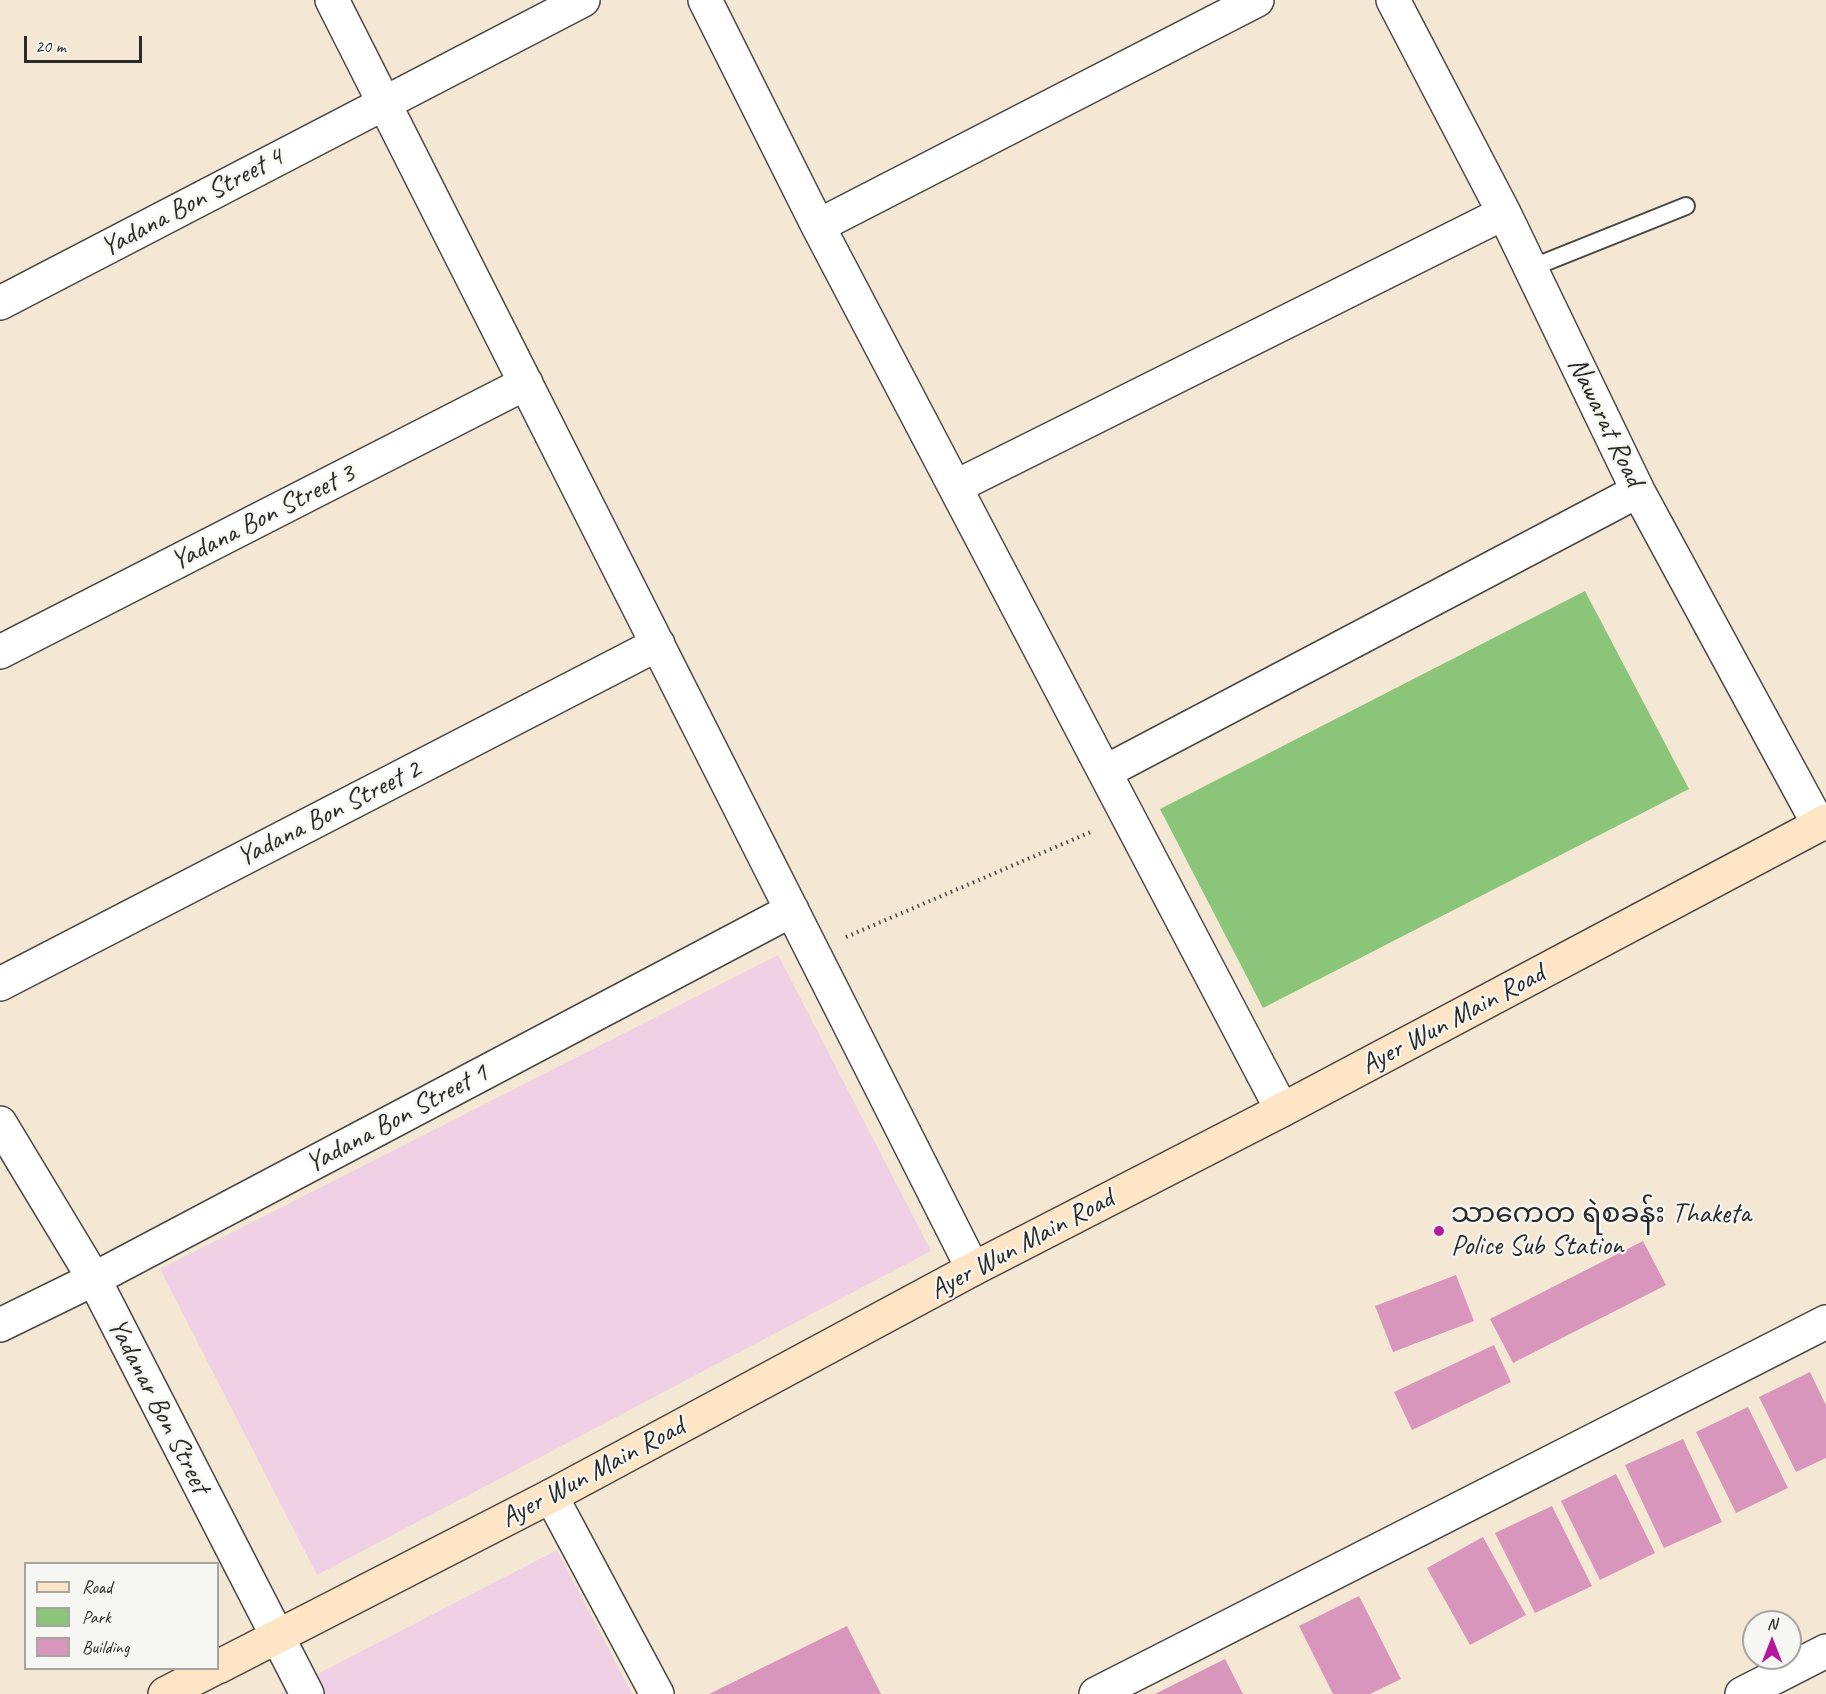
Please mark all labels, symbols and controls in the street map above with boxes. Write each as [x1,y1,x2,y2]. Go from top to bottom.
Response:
scale bar [27,24,146,62]
text: 20 m [35,35,66,57]
street label: Yadana Bon Street 4 [95,141,289,265]
street label: Nawarat Road [1559,352,1651,492]
street label: Yadana Bon Street 3 [166,457,360,579]
street label: Yadana Bon Street 2 [232,753,426,875]
street label: Ayer Wun Main Road [1355,957,1551,1083]
street label: Yadana Bon Street 1 [300,1057,494,1181]
street label: Ayer Wun Main Road [924,1182,1120,1308]
place label: သာကေတ ရဲစခန်း Thaketa Police Sub Station [1451,1198,1751,1264]
marker: သာကေတ ရဲစခန်း Thaketa Police Sub Station [1432,1224,1446,1238]
street label: Yadanar Bon Street [99,1313,217,1499]
street label: Ayer Wun Main Road [495,1410,691,1536]
legend [24,1562,219,1670]
text: Road [82,1576,112,1598]
text: Park [82,1606,111,1628]
north arrow [1742,1610,1802,1670]
text: N [1767,1614,1777,1634]
text: Building [82,1636,129,1658]

